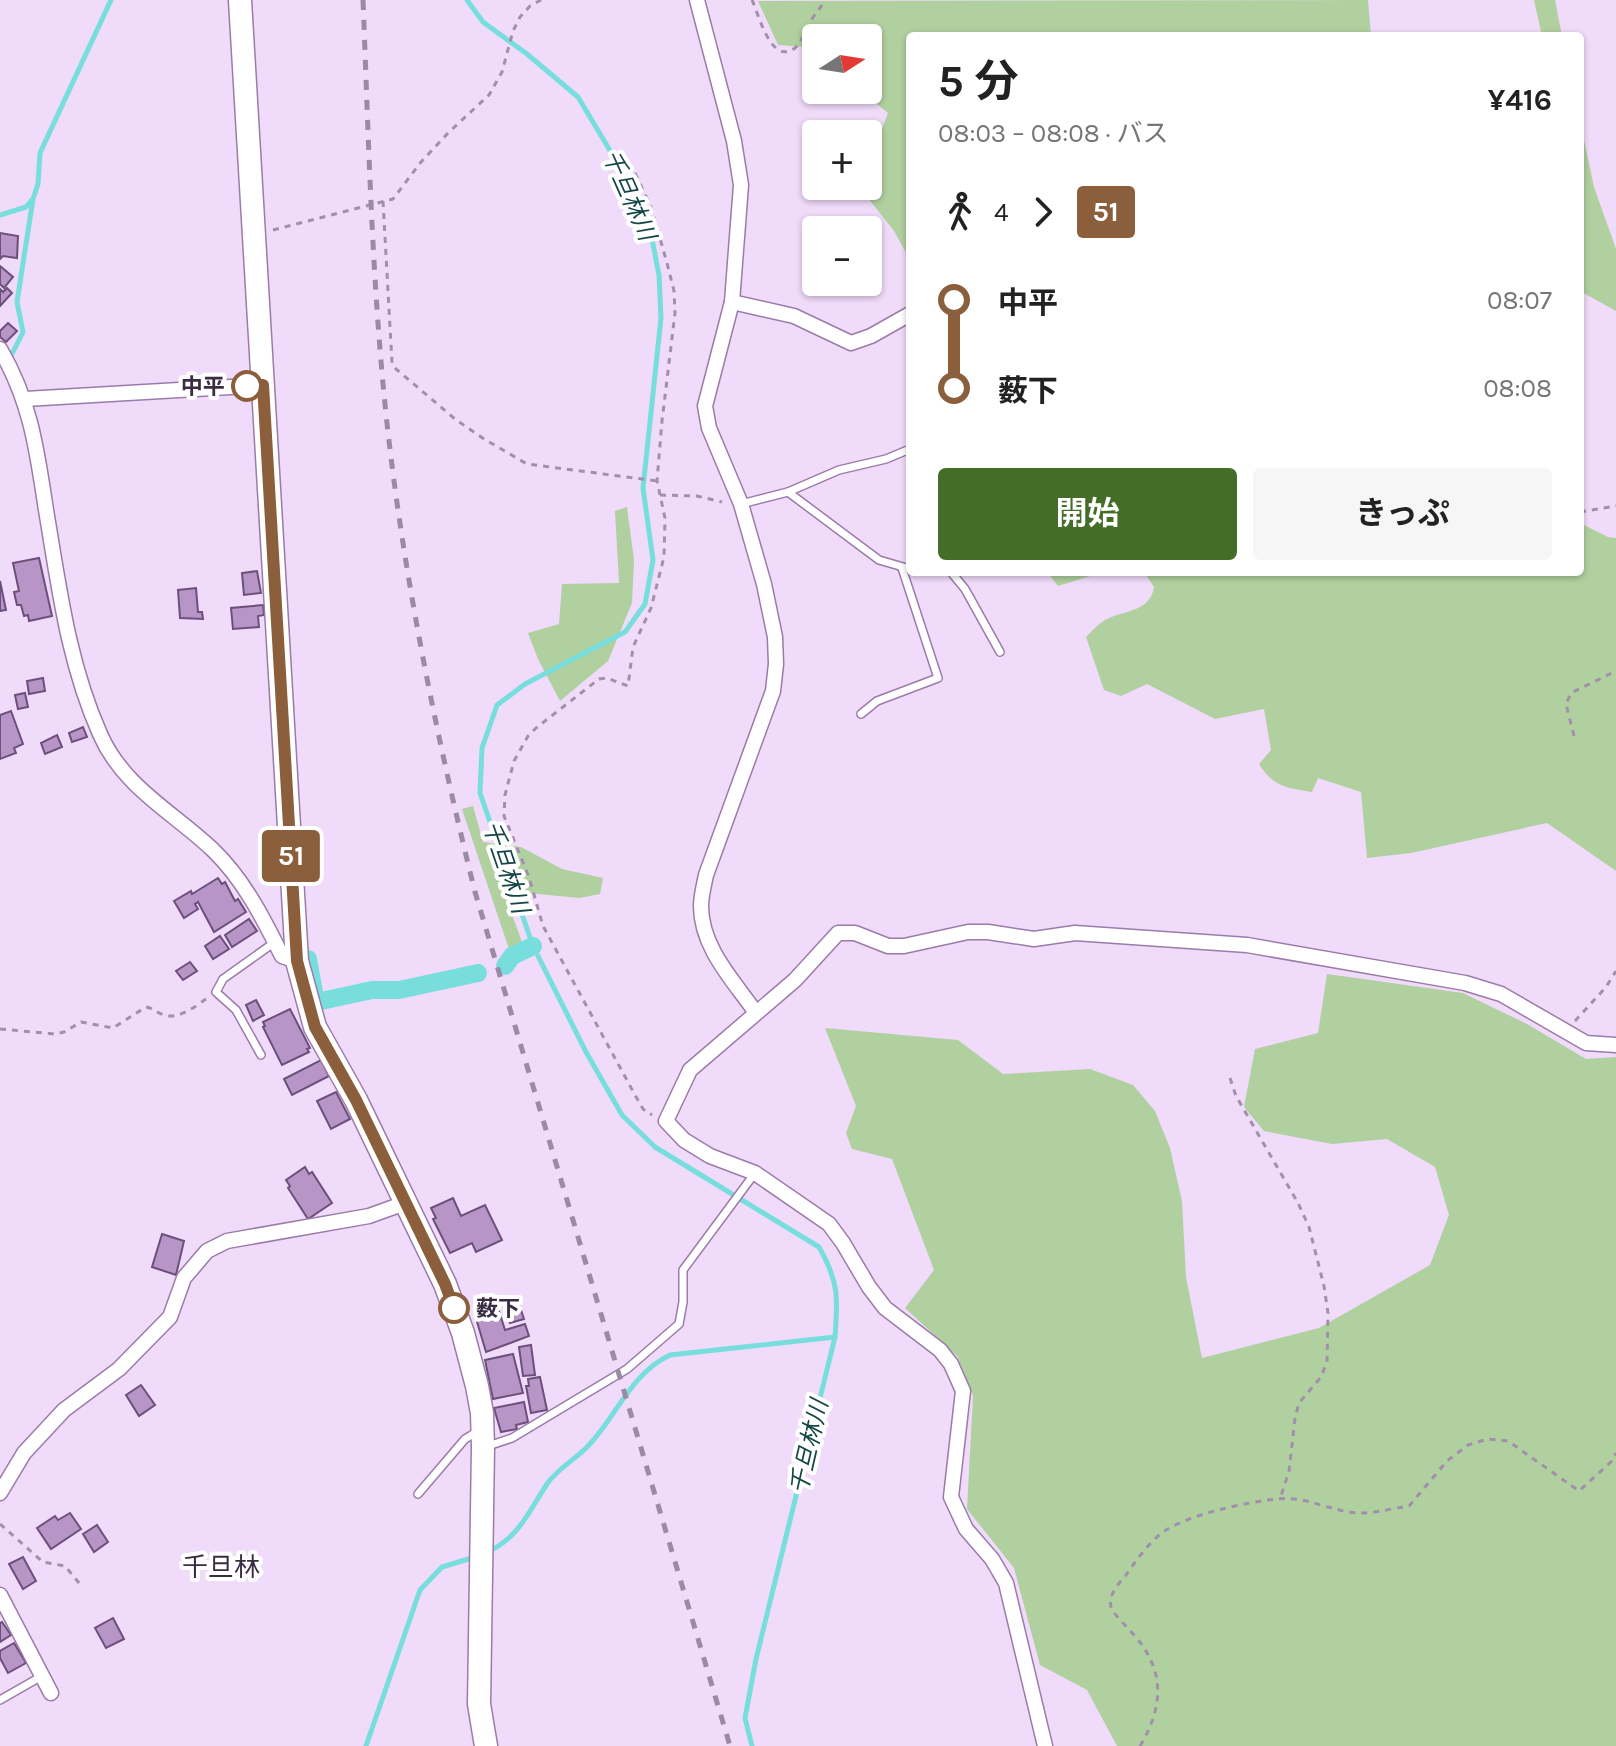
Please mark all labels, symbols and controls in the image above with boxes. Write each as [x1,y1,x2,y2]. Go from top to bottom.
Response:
north arrow [802,24,882,104]
map controls [802,24,882,296]
text: 5 分 [938,56,1019,107]
text: ¥416 [1488,82,1552,118]
text: 08:03 – 08:08 · バス [938,118,1169,149]
button: + [802,120,882,200]
water label: 千旦林川 [597,145,663,247]
icon: walk [938,190,982,234]
icon: forward [1021,190,1065,234]
text: 51 [1093,195,1119,228]
text: 4 [994,197,1009,228]
button: − [802,216,882,296]
text: 中平 [998,285,1058,321]
text: 08:07 [1487,285,1552,316]
marker: 中平 [232,371,262,401]
text: 薮下 [998,373,1058,409]
text: 08:08 [1483,373,1552,404]
place label: 中平 [181,374,225,400]
button: 開始 [938,468,1237,560]
button: きっぷ [1253,468,1552,560]
water label: 千旦林川 [477,817,536,920]
line badge: 51 [255,830,327,882]
text: 51 [278,839,304,872]
marker: 薮下 [439,1293,469,1323]
place label: 薮下 [476,1296,520,1322]
water label: 千旦林川 [785,1394,834,1497]
district label: 千旦林 [182,1552,260,1583]

